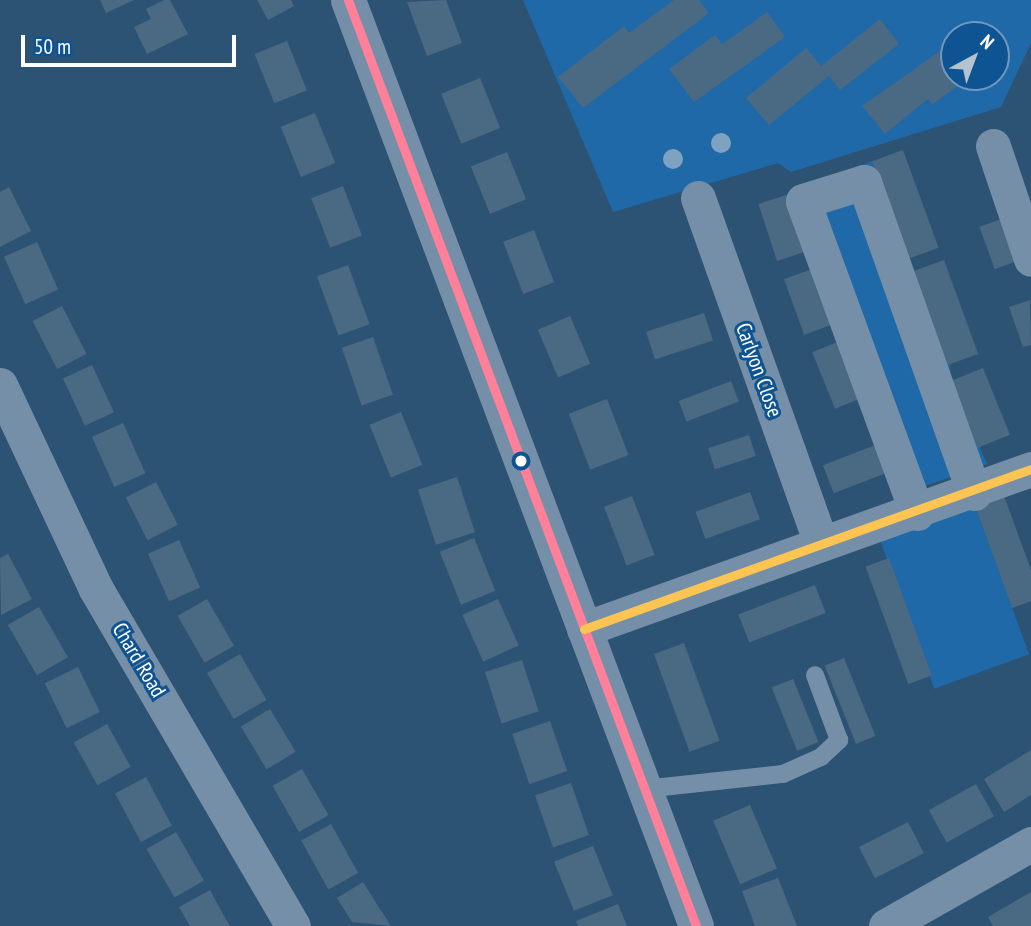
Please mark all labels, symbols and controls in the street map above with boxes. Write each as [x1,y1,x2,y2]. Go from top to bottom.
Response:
scale bar [24,21,240,65]
north arrow [940,21,1010,91]
text: N [976,29,999,54]
text: 50 m [34,33,71,60]
street label: Carlyon Close [730,319,788,421]
unlabelled marker [514,454,528,468]
street label: Chard Road [107,618,171,702]

